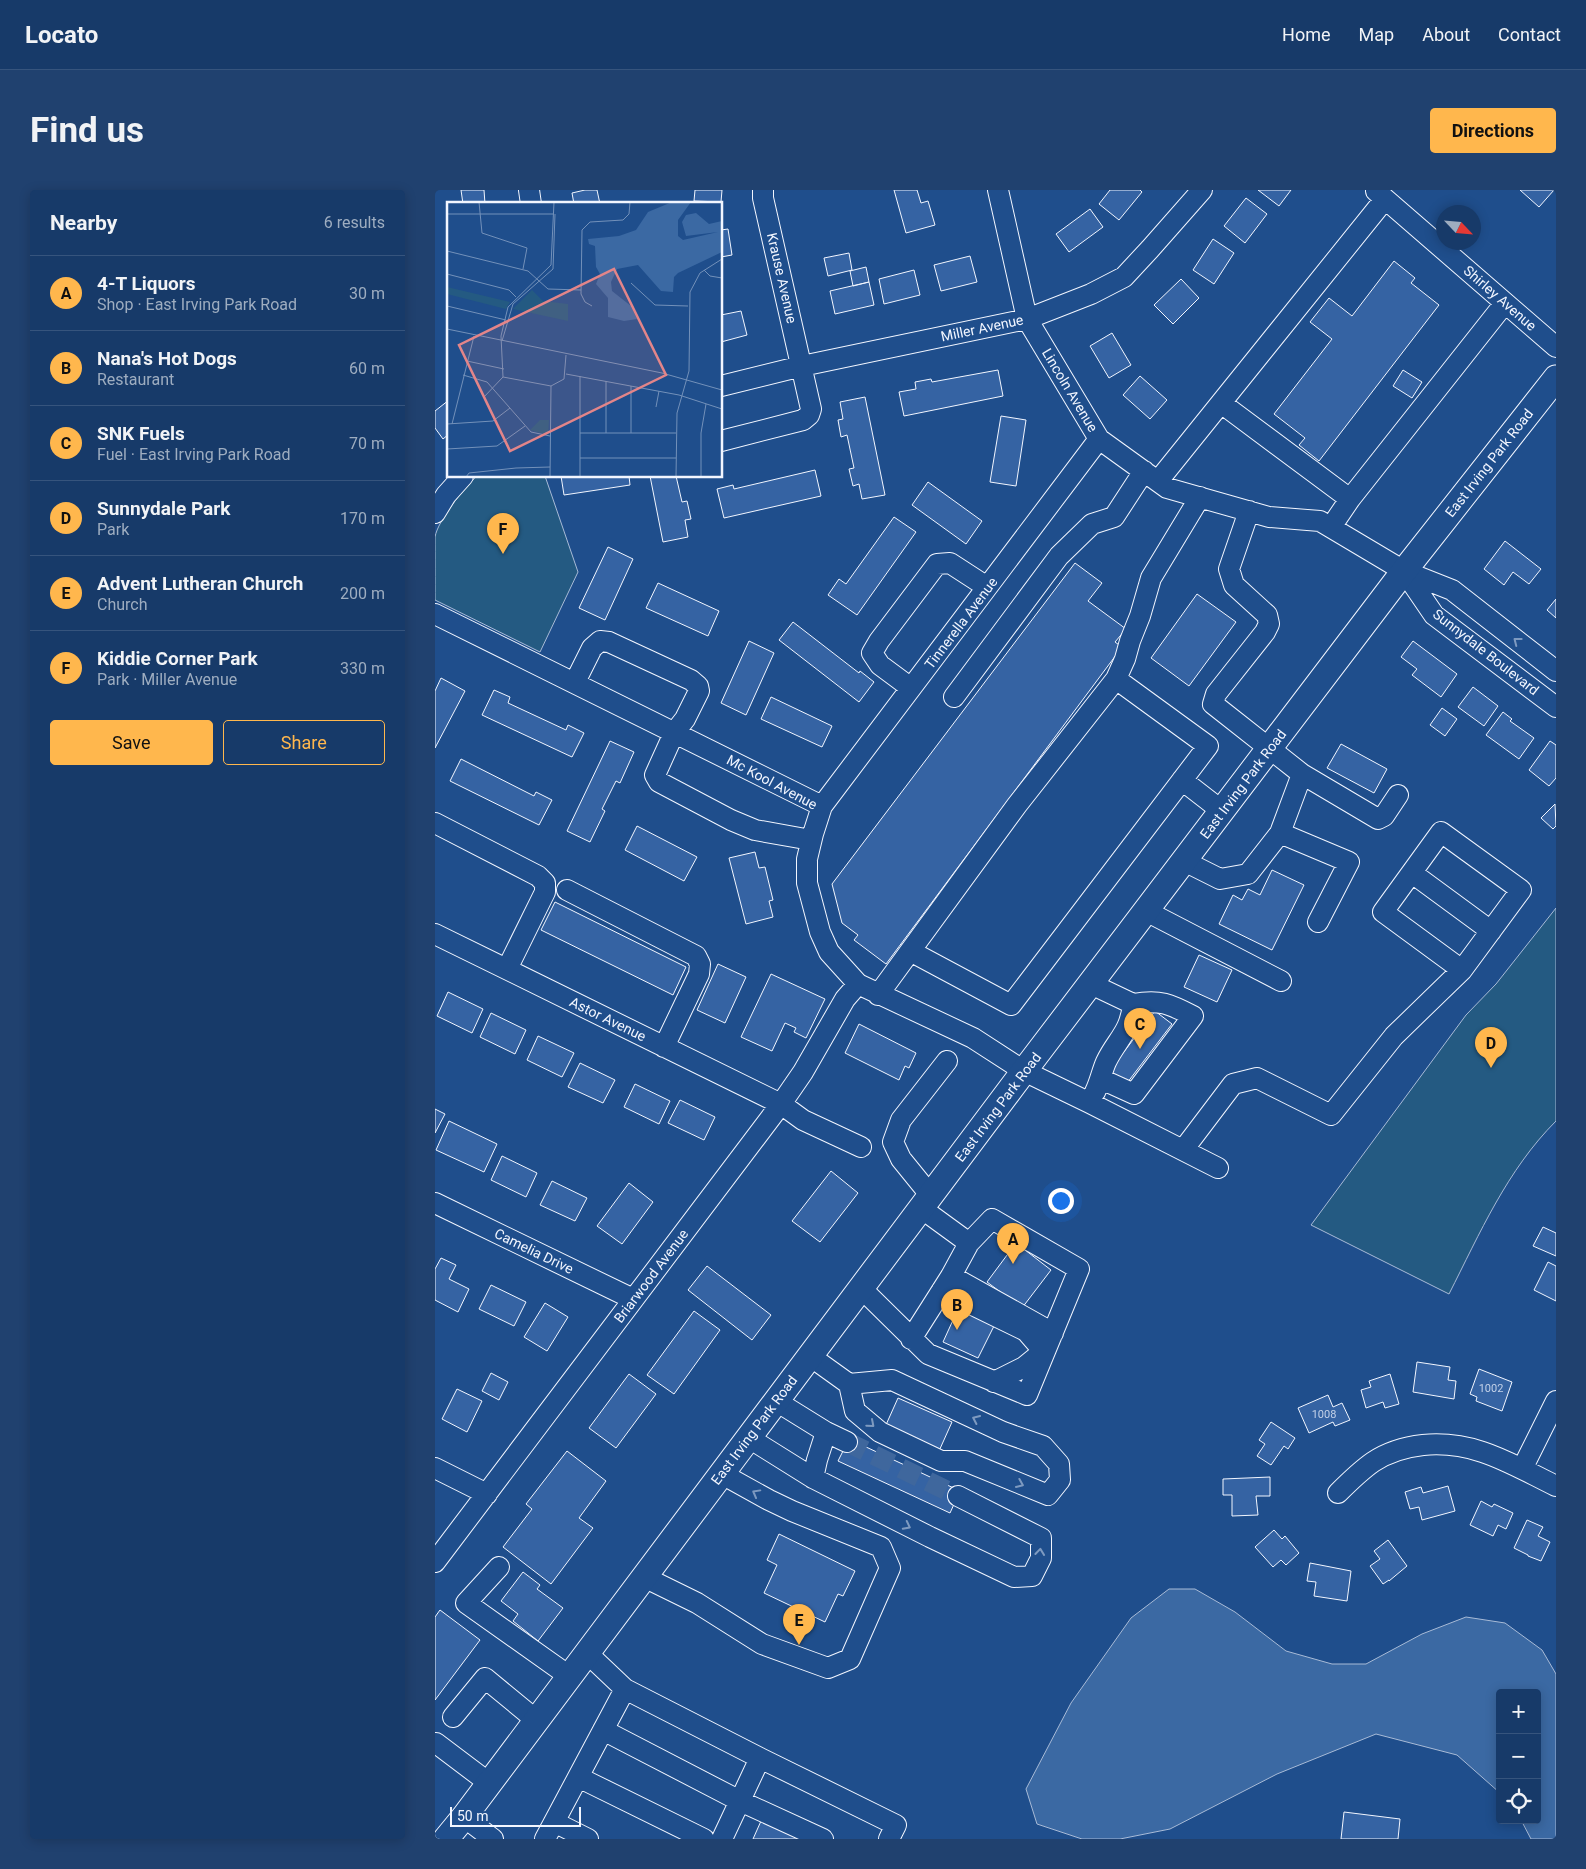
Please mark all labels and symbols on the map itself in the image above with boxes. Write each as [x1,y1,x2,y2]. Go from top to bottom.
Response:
inset map [447,202,723,478]
north arrow [1436,205,1481,250]
street label: Krause Avenue [764,231,800,325]
street label: Shirley Avenue [1460,262,1540,334]
street label: Miller Avenue [939,311,1025,345]
street label: Lincoln Avenue [1039,345,1101,435]
street label: East Irving Park Road [1442,406,1536,520]
pin: F [487,513,519,554]
street label: Tinnerella Avenue [921,574,1001,672]
street label: Sunnydale Boulevard [1430,606,1542,698]
one-way arrow [1514,638,1523,647]
street label: East Irving Park Road [1197,726,1289,842]
street label: Mc Kool Avenue [724,751,820,813]
street label: Astor Avenue [567,994,649,1044]
pin: C [1124,1008,1156,1049]
pin: D [1475,1027,1507,1068]
street label: East Irving Park Road [952,1049,1044,1165]
your location [1048,1188,1074,1214]
pin: A [997,1223,1029,1264]
street label: Camelia Drive [492,1225,576,1277]
street label: Briarwood Avenue [611,1226,691,1326]
pin: B [941,1289,973,1330]
street label: East Irving Park Road [708,1372,800,1488]
house number: 1002 [1479,1382,1503,1395]
house number: 1008 [1312,1408,1336,1421]
one-way arrow [972,1415,981,1425]
one-way arrow [866,1419,875,1428]
one-way arrow [1015,1477,1024,1488]
one-way arrow [752,1489,761,1499]
one-way arrow [902,1520,911,1530]
one-way arrow [1035,1548,1046,1556]
pin: E [783,1604,815,1645]
scale bar [450,1804,581,1827]

